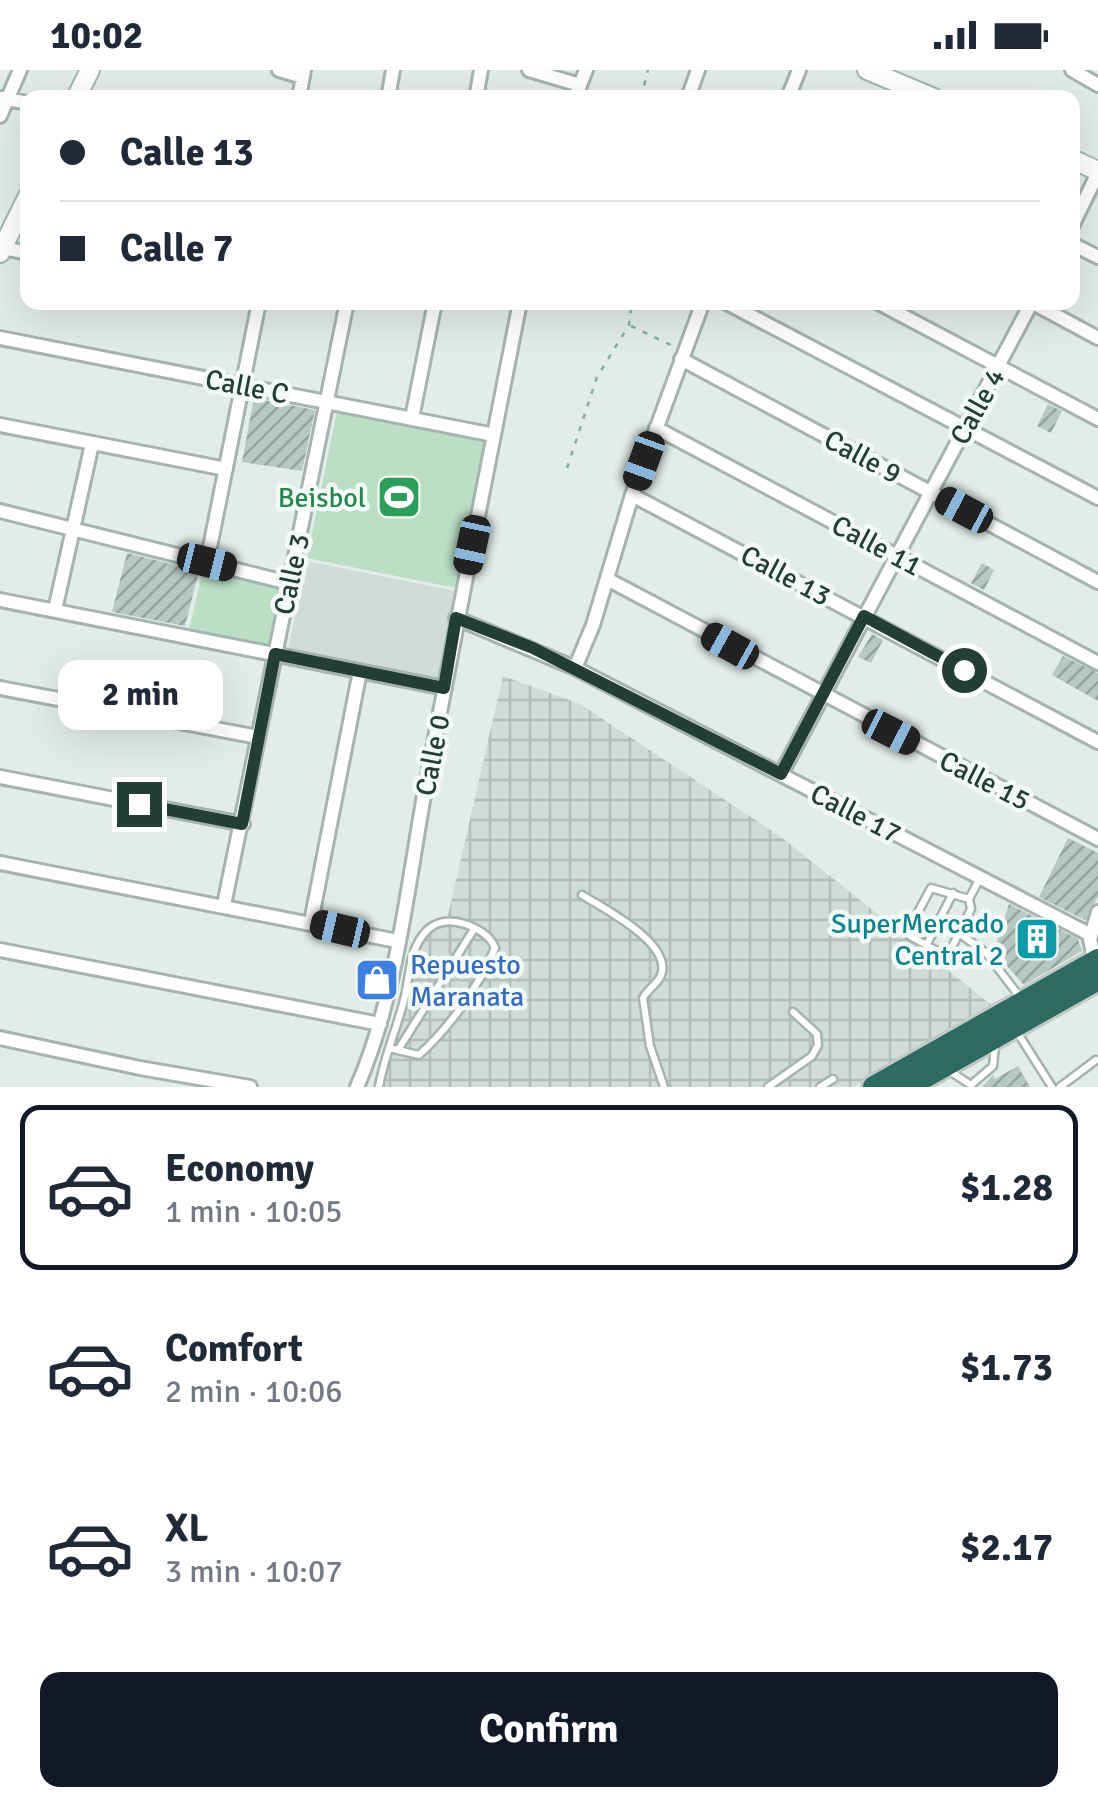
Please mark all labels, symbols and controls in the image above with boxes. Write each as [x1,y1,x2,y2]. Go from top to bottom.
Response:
text: 10:02 [50,12,143,59]
text: Calle 13 [120,129,254,176]
text: Calle 7 [120,225,233,272]
street label: Calle C [202,362,291,412]
street label: Calle 4 [943,362,1013,451]
street label: Calle 9 [818,423,907,491]
car [620,428,668,494]
sports icon: Beisbol [376,474,422,520]
place label: Beisbol [278,481,366,515]
car [930,483,998,537]
street label: Calle 11 [826,508,927,584]
car [451,513,493,577]
street label: Calle 3 [267,531,317,618]
street label: Calle 13 [735,538,836,614]
car [174,540,240,584]
car [696,618,764,674]
route start [942,648,987,693]
callout: 2 min [56,659,222,729]
text: 2 min [102,675,179,714]
car [857,705,925,759]
street label: Calle 0 [408,712,457,799]
street label: Calle 15 [934,744,1036,818]
street label: Calle 17 [805,777,907,851]
route end [117,782,162,827]
place label: SuperMercado Central 2 [831,907,1004,973]
car [307,908,373,950]
building icon: SuperMercado Central 2 [1014,916,1060,962]
place label: Repuesto Maranata [410,948,524,1014]
shop icon: Repuesto Maranata [354,957,400,1003]
icon: car [45,1143,135,1233]
text: Economy [165,1145,314,1192]
text: $1.28 [960,1164,1053,1211]
text: 1 min · 10:05 [165,1192,343,1231]
icon: car [45,1323,135,1413]
text: Comfort [165,1325,303,1372]
text: $1.73 [960,1344,1053,1391]
text: 2 min · 10:06 [165,1372,343,1411]
icon: car [45,1503,135,1593]
text: XL [165,1505,208,1552]
text: $2.17 [960,1524,1053,1571]
text: 3 min · 10:07 [165,1552,343,1591]
button: Confirm [40,1672,1058,1787]

